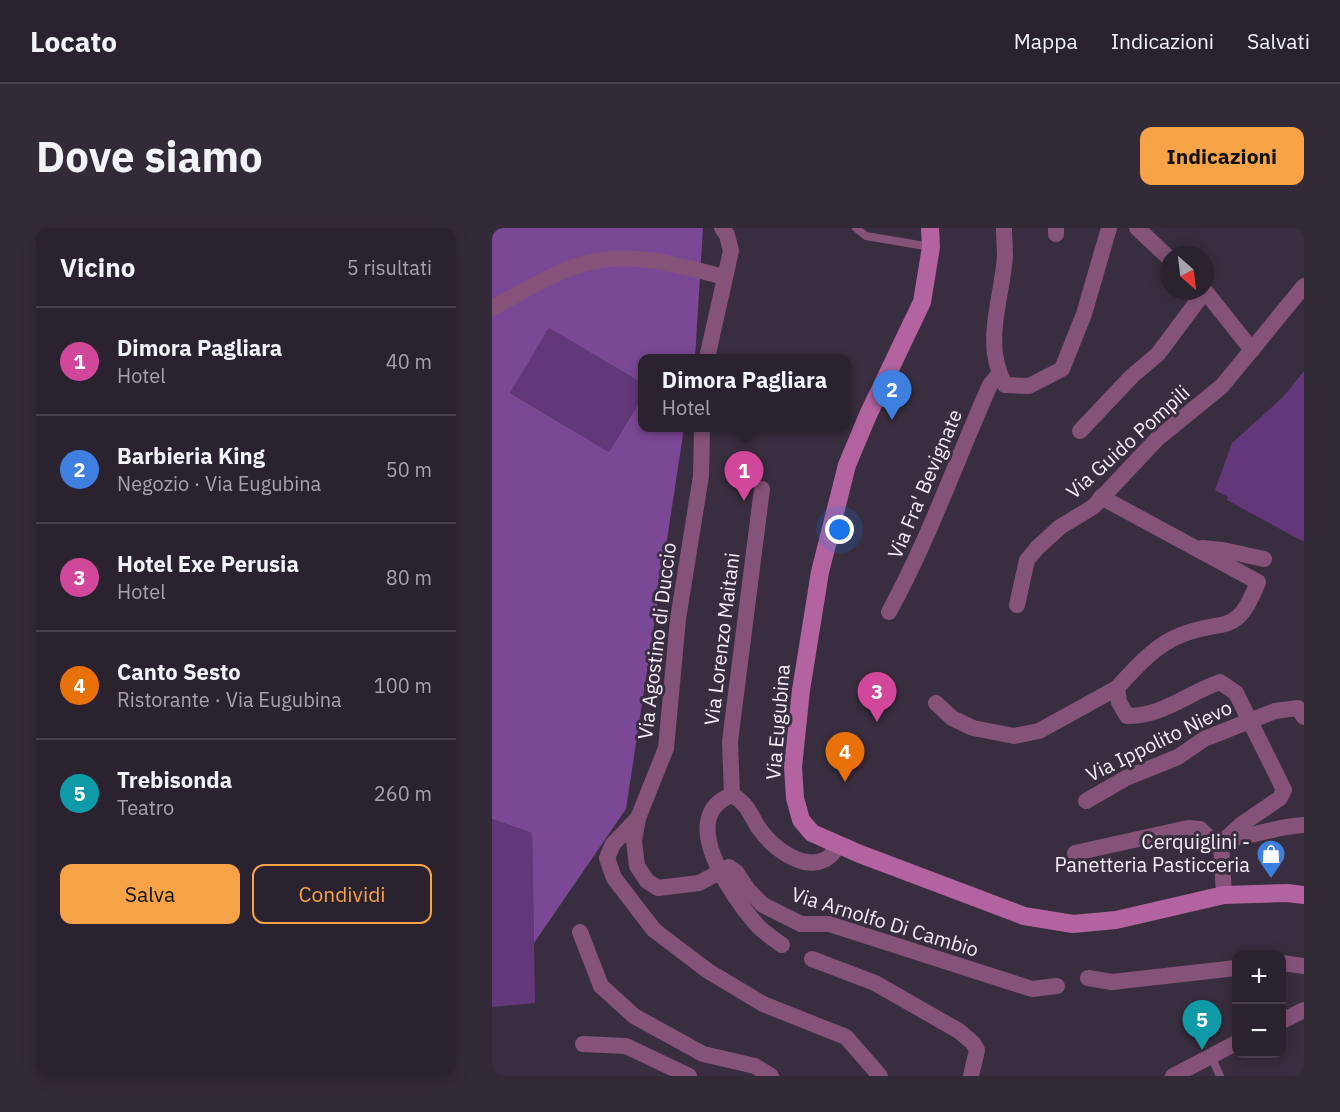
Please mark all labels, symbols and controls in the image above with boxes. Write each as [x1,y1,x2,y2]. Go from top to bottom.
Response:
text: Locato [30,23,117,60]
text: Mappa [1014,27,1078,55]
text: Indicazioni [1111,27,1214,55]
text: Salvati [1247,27,1310,55]
button: Indicazioni [1140,127,1304,185]
text: Dove siamo [36,129,263,184]
north arrow [1160,246,1214,300]
text: Vicino [60,250,135,284]
text: 5 risultati [347,254,432,281]
text: Dimora Pagliara [117,333,282,362]
text: 1 [74,348,86,375]
text: 40 m [386,348,432,375]
popup [638,354,851,432]
text: Hotel [117,362,166,389]
text: Dimora Pagliara [662,365,827,394]
pin: 2 [872,370,912,420]
street label: Via Guido Pompili [1060,379,1195,504]
text: Hotel [662,394,711,421]
street label: Via Fra' Bevignate [881,405,968,563]
text: Barbieria King [117,441,265,470]
pin: 1 [724,452,764,501]
text: 2 [74,456,86,483]
text: 50 m [386,456,432,483]
text: Negozio · Via Eugubina [117,470,321,497]
your location [825,515,854,544]
street label: Via Agostino di Duccio [631,541,682,741]
text: Hotel Exe Perusia [117,549,299,578]
street label: Via Lorenzo Maitani [697,551,746,727]
text: 3 [74,564,86,591]
text: 80 m [386,564,432,591]
text: Hotel [117,578,166,605]
text: Canto Sesto [117,657,241,686]
street label: Via Eugubina [759,663,796,781]
text: 4 [74,672,86,699]
text: 100 m [374,672,432,699]
pin: 3 [858,672,896,722]
text: Ristorante · Via Eugubina [117,686,342,713]
street label: Via Ippolito Nievo [1081,694,1236,788]
pin: 4 [826,732,864,782]
text: Trebisonda [117,765,232,794]
text: 5 [74,780,86,807]
text: 260 m [374,780,432,807]
text: Teatro [117,794,174,821]
place label: Cerquiglini - Panetteria Pasticceria [1054,828,1250,878]
shop icon: Cerquiglini - Panetteria Pasticceria [1255,838,1287,880]
button: Salva [60,864,240,924]
button: Condividi [252,864,432,924]
street label: Via Arnolfo Di Cambio [788,880,982,963]
map controls [1232,950,1286,1058]
button: + [1232,950,1286,1004]
pin: 5 [1182,1000,1222,1050]
button: − [1232,1004,1286,1058]

